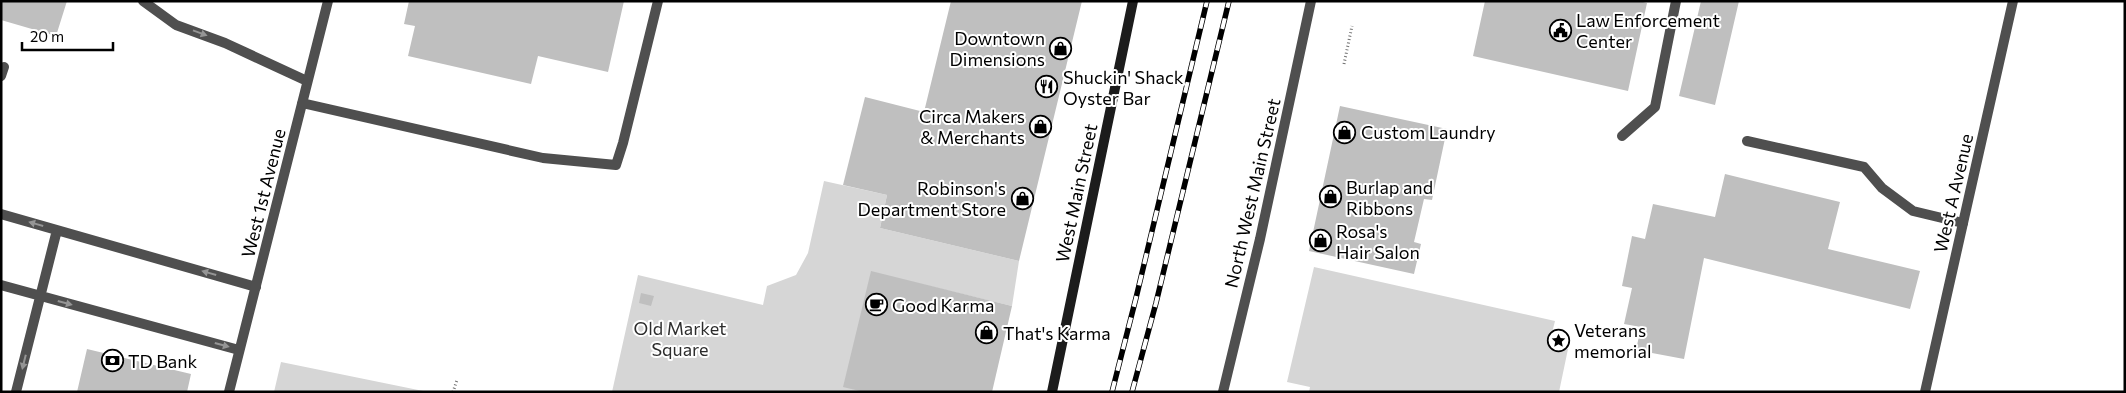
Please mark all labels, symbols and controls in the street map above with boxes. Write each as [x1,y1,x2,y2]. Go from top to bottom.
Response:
place label: Law Enforcement Center [1576,9,1720,52]
public building icon: Law Enforcement Center [1548,18,1572,42]
scale bar [22,20,114,52]
text: 20 m [30,27,64,45]
place label: Downtown Dimensions [950,27,1045,70]
one-way arrow [193,29,208,37]
shop icon: Downtown Dimensions [1049,36,1073,60]
place label: Shuckin' Shack Oyster Bar [1063,66,1184,109]
restaurant icon: Shuckin' Shack Oyster Bar [1035,75,1059,99]
street label: North West Main Street [1219,96,1285,290]
place label: Circa Makers & Merchants [919,105,1025,148]
shop icon: Circa Makers & Merchants [1029,114,1053,138]
shop icon: Custom Laundry [1333,120,1357,144]
place label: Custom Laundry [1361,121,1496,143]
street label: West Main Street [1051,122,1101,264]
street label: West 1st Avenue [236,126,290,260]
street label: West A Avenue [1929,131,1977,255]
place label: Burlap and Ribbons [1346,176,1433,219]
place label: Robinson's Department Store [858,177,1006,220]
shop icon: Burlap and Ribbons [1318,185,1342,209]
shop icon: Robinson's Department Store [1010,186,1034,210]
one-way arrow [28,219,43,227]
place label: Rosa's Hair Salon [1336,220,1420,263]
shop icon: Rosa's Hair Salon [1308,229,1332,253]
one-way arrow [201,269,216,277]
cafe icon: Good Karma [864,293,888,317]
place label: Good Karma [892,294,994,316]
one-way arrow [58,299,73,307]
park label: Old Market Square [634,317,726,360]
place label: Veterans memorial [1574,319,1651,362]
shop icon: That's Karma [975,321,999,345]
place label: That's Karma [1003,322,1111,344]
place icon: Veterans memorial [1546,328,1570,352]
one-way arrow [215,342,230,350]
bank icon: TD Bank [100,349,124,373]
place label: TD Bank [128,350,198,372]
one-way arrow [19,354,27,369]

